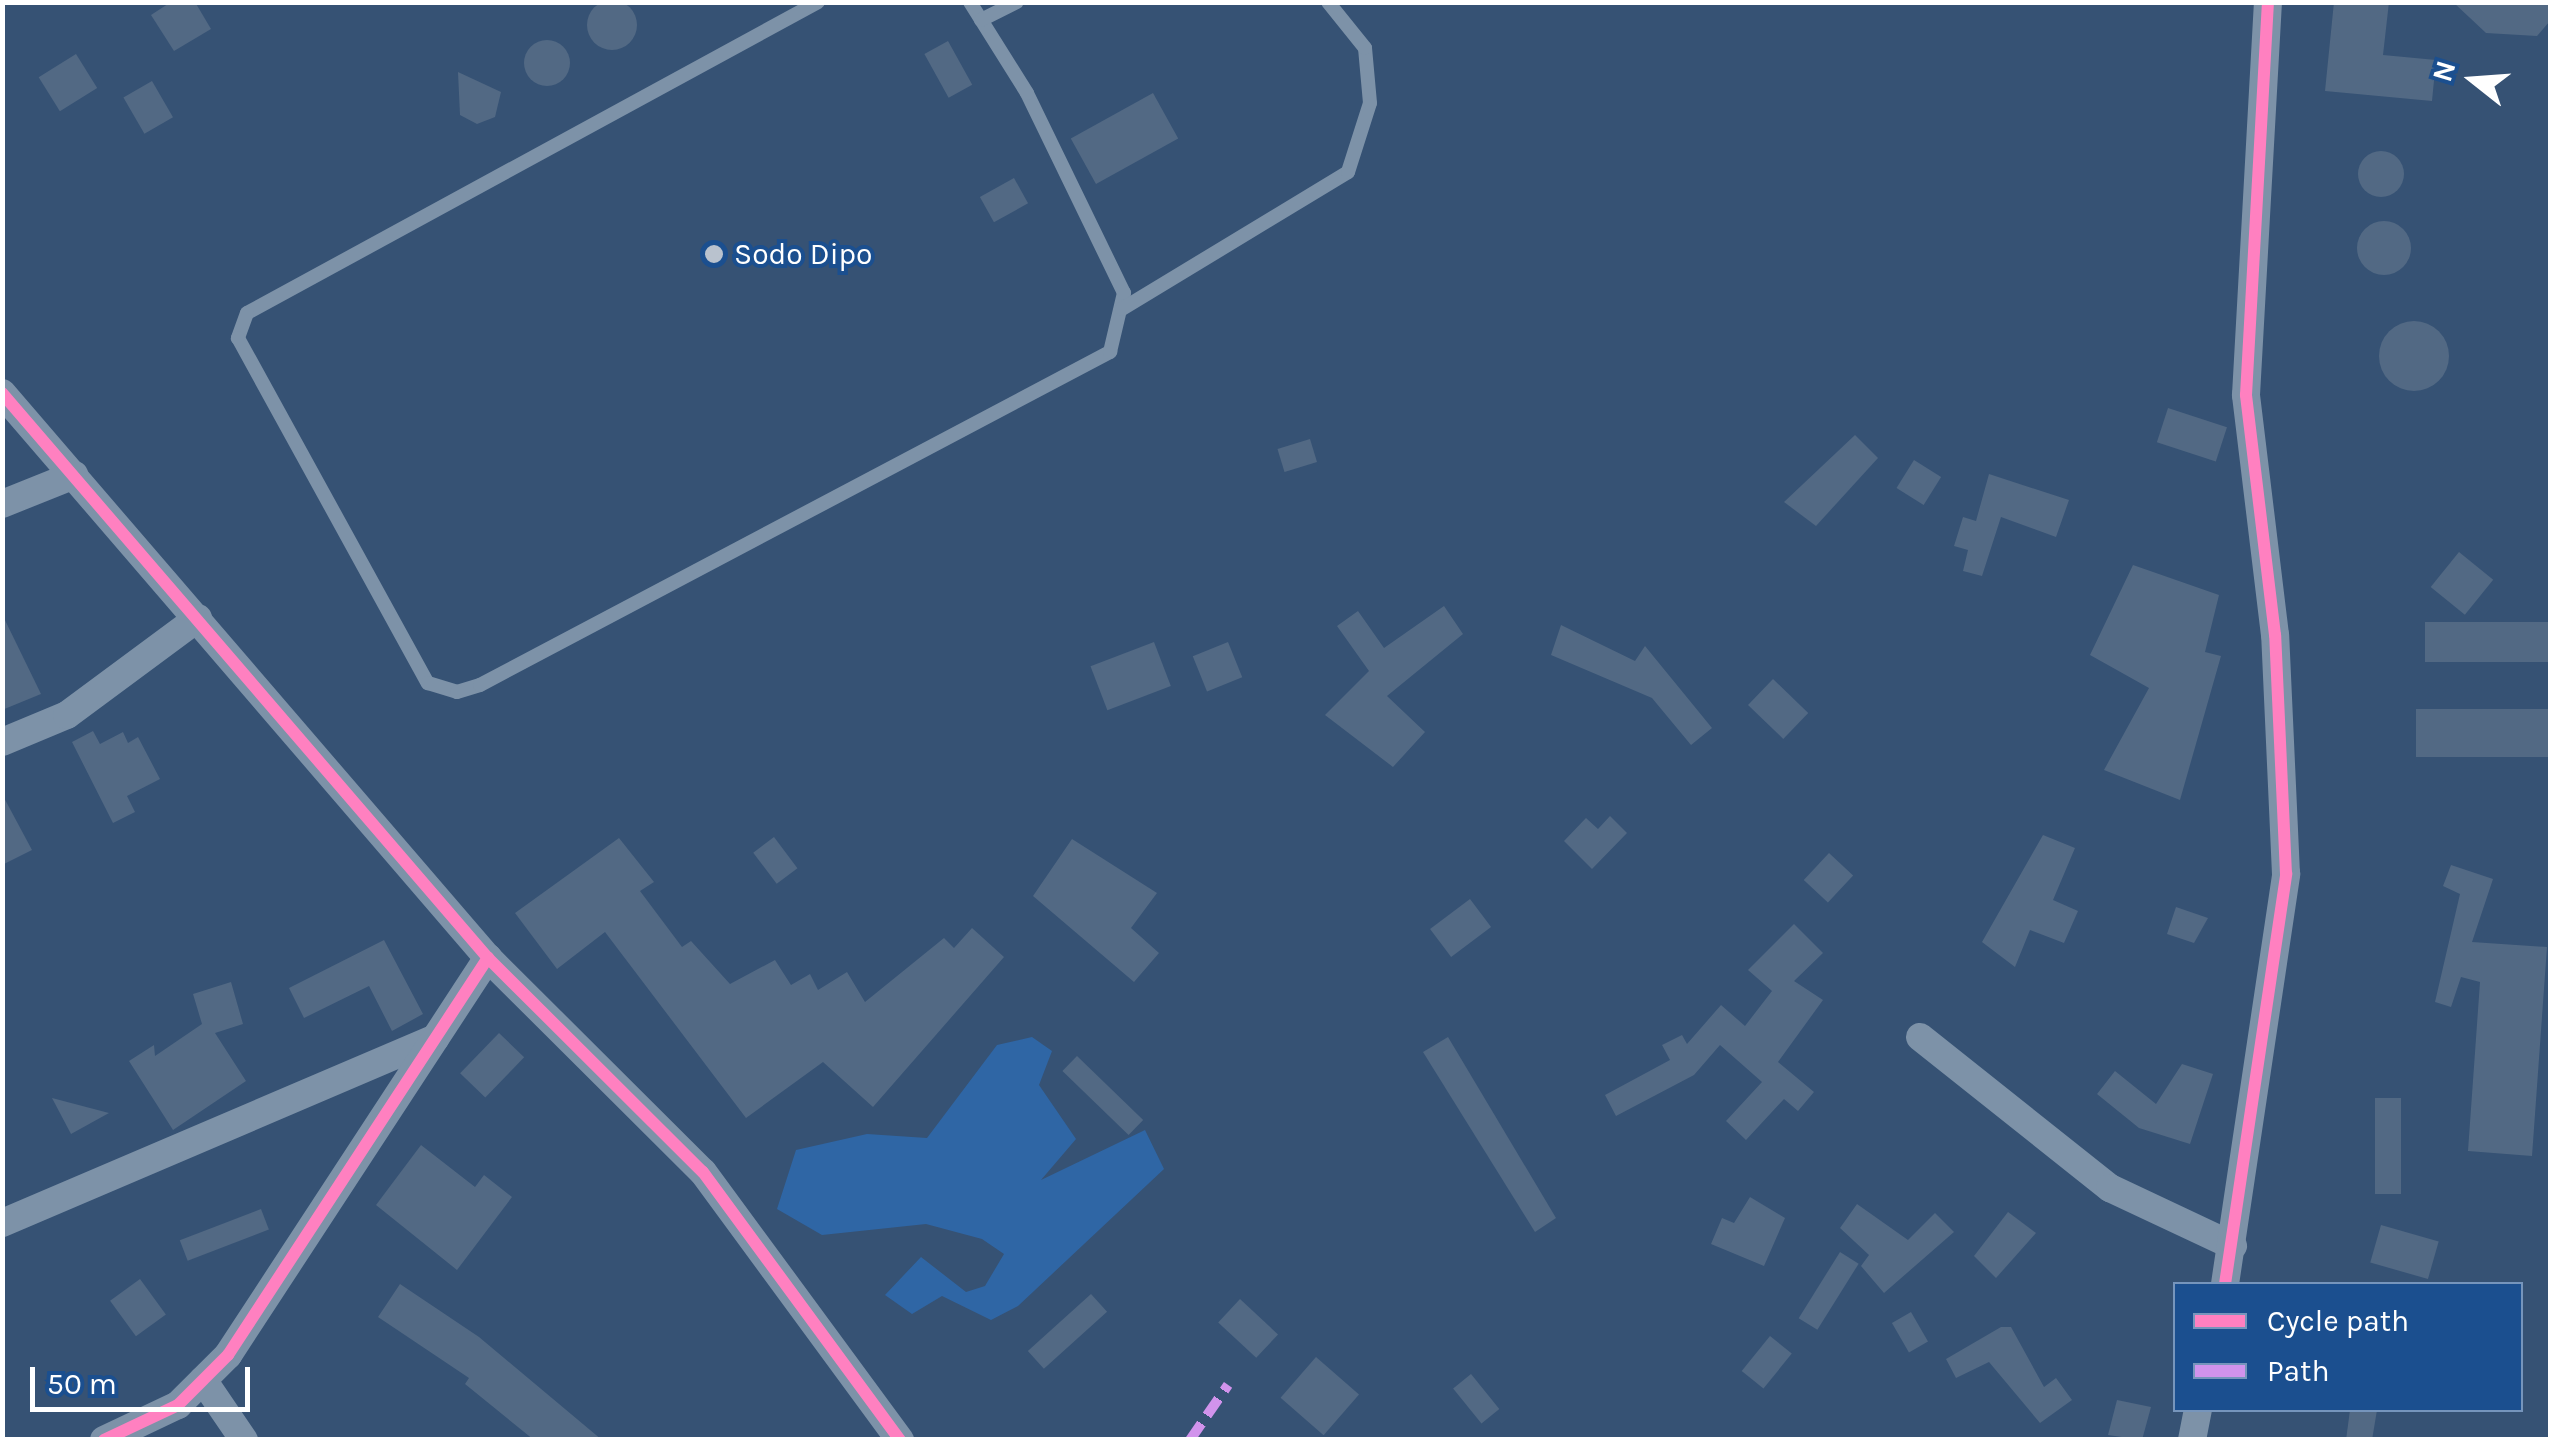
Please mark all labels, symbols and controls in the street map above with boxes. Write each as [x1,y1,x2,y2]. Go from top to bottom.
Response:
north arrow [2423,30,2523,130]
text: N [2425,57,2463,86]
place label: Sodo Dipo [734,236,872,272]
marker: Sodo Dipo [703,243,725,265]
legend [2173,1282,2523,1412]
text: Cycle path [2267,1303,2409,1339]
scale bar [35,1347,255,1409]
text: Path [2267,1353,2330,1389]
text: 50 m [47,1366,117,1402]

